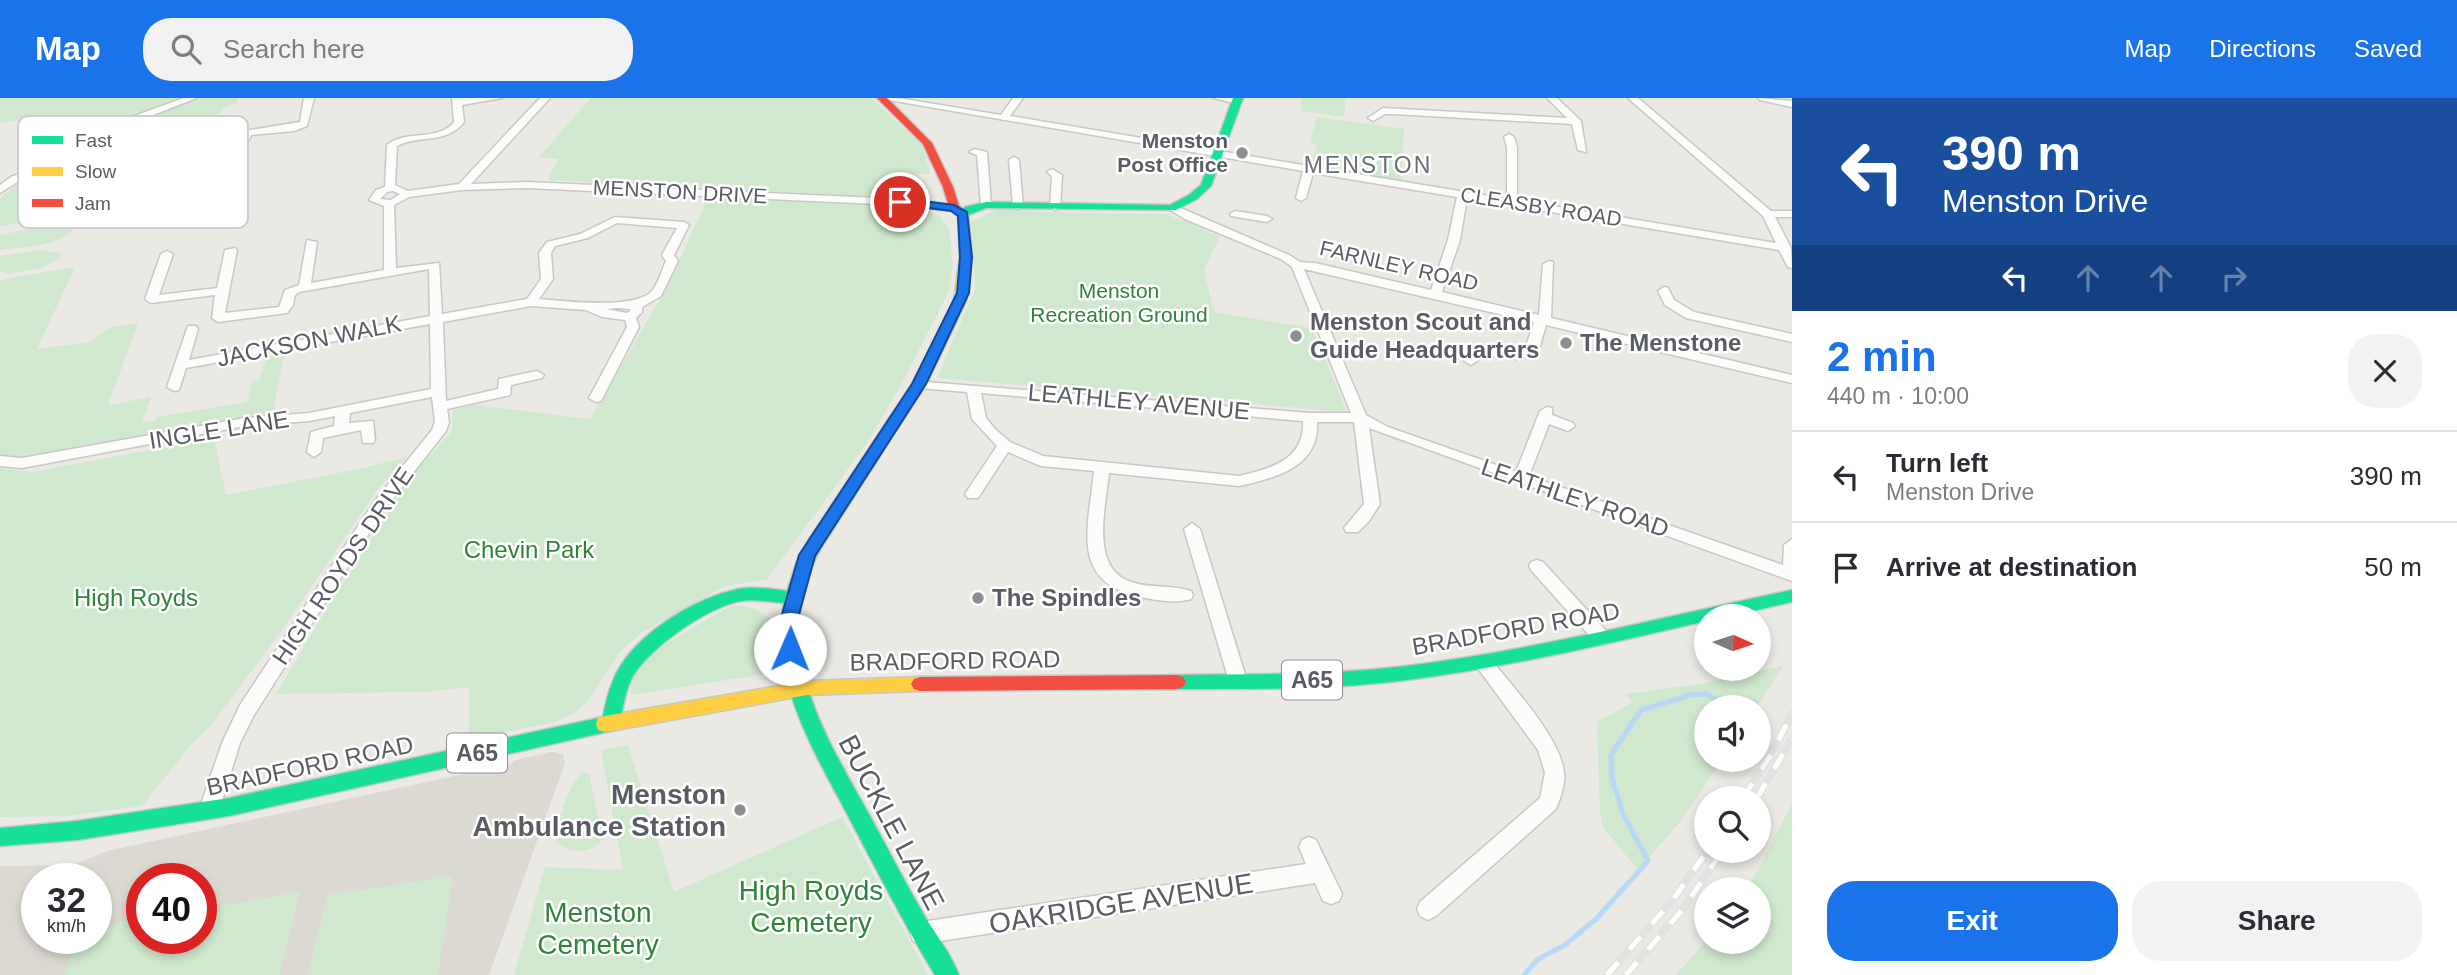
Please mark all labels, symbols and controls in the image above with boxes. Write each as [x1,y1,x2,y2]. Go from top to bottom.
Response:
search box [143,18,633,81]
text: Map [35,30,101,67]
icon: search [167,30,205,68]
text: Search here [223,34,365,64]
text: Map [2125,35,2171,62]
text: Directions [2209,35,2316,62]
text: Saved [2354,35,2422,62]
legend [18,116,248,228]
icon: left [1827,126,1918,217]
text: 390 m [1942,126,2081,180]
place label: Menston Post Office [1117,129,1228,176]
text: Fast [75,130,113,151]
marker: Menston Post Office [1234,145,1250,161]
district label: MENSTON [1304,152,1432,178]
text: Slow [75,161,116,182]
pin [870,172,930,232]
street label: MENSTON DRIVE [592,175,768,208]
street label: CLEASBY ROAD [1459,182,1623,231]
icon: arrive [881,183,919,221]
text: Menston Drive [1942,183,2148,219]
text: Jam [75,193,111,214]
street label: FARNLEY ROAD [1318,236,1481,295]
icon: left [1996,259,2034,297]
icon: ahead [2069,259,2107,297]
icon: ahead [2142,259,2180,297]
icon: right [2215,259,2253,297]
park label: Menston Recreation Ground [1030,279,1208,326]
place label: Menston Scout and Guide Headquarters [1310,308,1539,363]
street label: JACKSON WALK [214,309,403,372]
marker: Menston Scout and Guide Headquarters [1288,328,1304,344]
place label: The Menstone [1580,329,1741,356]
text: 2 min [1827,333,1937,380]
button: close [2348,334,2422,408]
marker: The Menstone [1558,335,1574,351]
street label: LEATHLEY AVENUE [1027,378,1251,425]
text: 440 m · 10:00 [1827,383,1969,409]
street label: INGLE LANE [147,405,291,454]
text: Turn left [1886,448,1988,478]
street label: LEATHLEY ROAD [1478,453,1672,542]
icon: left [1827,458,1865,496]
text: 390 m [2350,461,2422,491]
street label: HIGH ROYDS DRIVE [267,462,419,669]
text: Menston Drive [1886,479,2034,505]
park label: Chevin Park [464,536,595,563]
icon: arrive [1827,549,1865,587]
text: Arrive at destination [1886,552,2137,582]
text: 50 m [2364,552,2422,582]
park label: High Royds [74,584,198,611]
place label: The Spindles [992,584,1141,611]
marker: The Spindles [970,590,986,606]
street label: BRADFORD ROAD [1410,597,1622,660]
north arrow [1694,604,1771,681]
map controls [1694,604,1771,954]
position arrow [753,612,827,686]
street label: BRADFORD ROAD [849,645,1061,676]
road number: A65 [1282,660,1342,700]
button: sound [1694,695,1771,772]
street label: BRADFORD ROAD [204,730,416,801]
street label: BUCKLE LANE [833,730,951,915]
road number: A65 [447,734,507,772]
place label: Menston Ambulance Station [472,779,726,842]
button: search [1694,786,1771,863]
marker: Menston Ambulance Station [732,802,748,818]
speed limit sign: 40 [126,863,217,954]
street label: OAKRIDGE AVENUE [987,867,1255,940]
park label: High Royds Cemetery [739,875,883,938]
button: layers [1694,877,1771,954]
text: 32 [47,880,86,919]
button: Exit [1827,881,2118,961]
button: Share [2132,881,2422,961]
park label: Menston Cemetery [537,897,659,960]
text: km/h [47,916,86,936]

